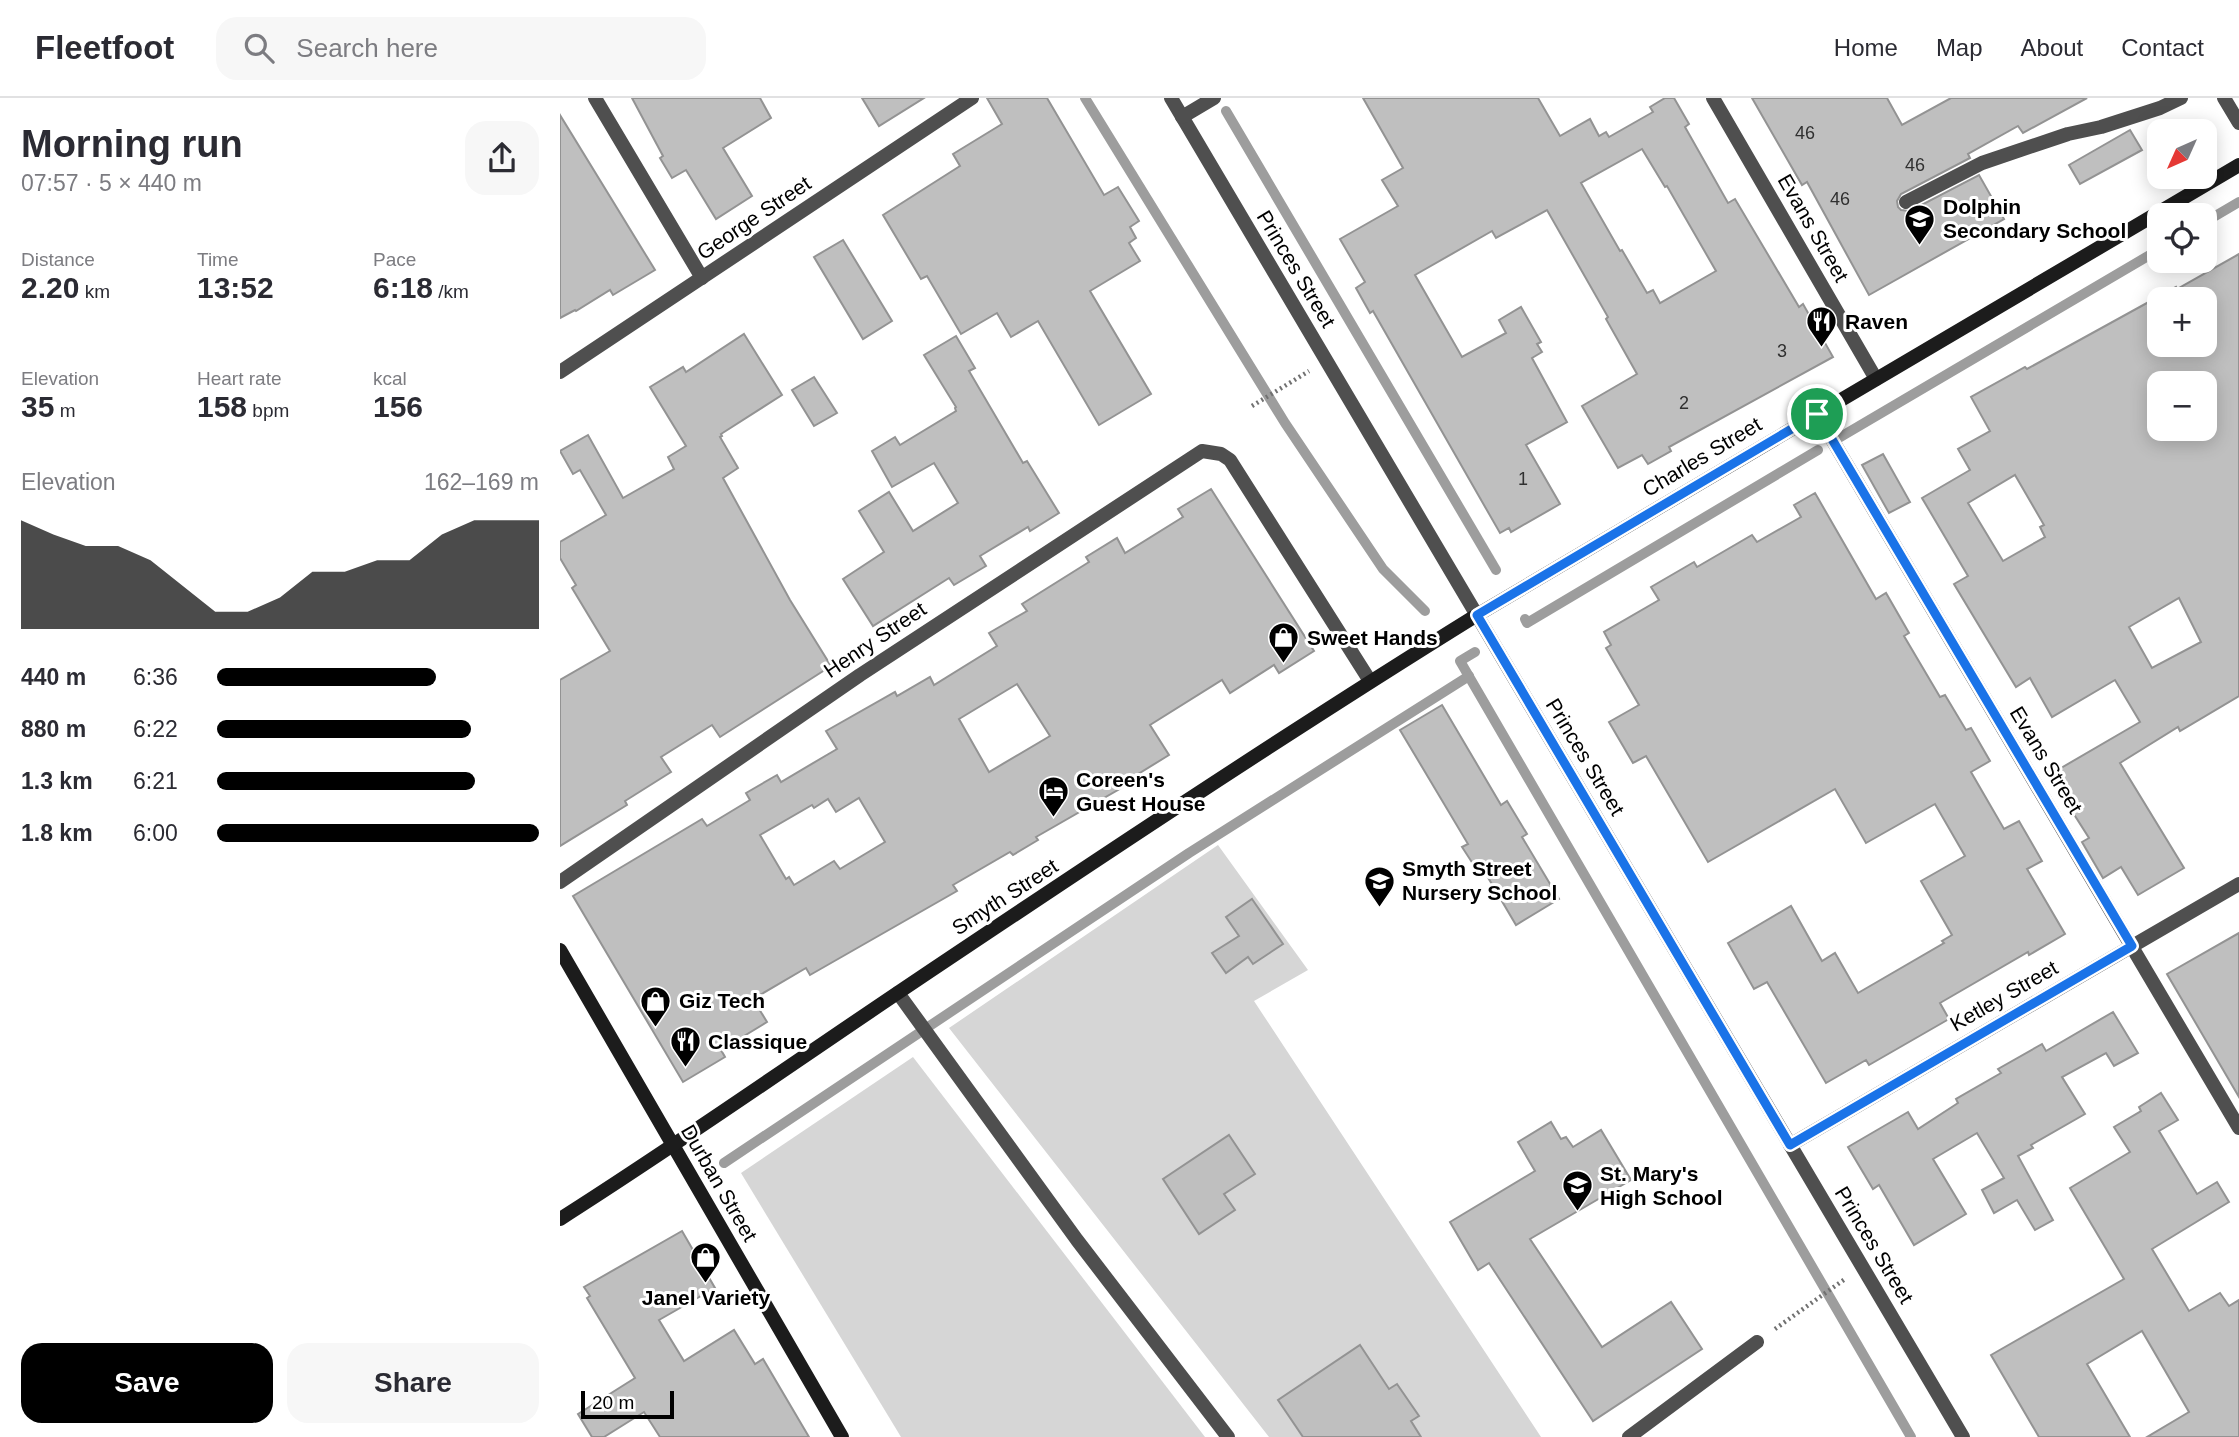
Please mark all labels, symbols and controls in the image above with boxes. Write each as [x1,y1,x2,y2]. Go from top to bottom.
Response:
search box [216,17,706,80]
text: Fleetfoot [35,29,174,66]
icon: search [240,29,278,67]
text: Search here [296,33,438,63]
text: Home [1834,34,1898,61]
text: Map [1936,34,1983,61]
text: About [2021,34,2083,61]
text: Contact [2121,34,2204,61]
north arrow [2147,119,2217,189]
map controls [2147,119,2217,441]
button: share [465,121,539,195]
text: Morning run [21,123,243,165]
house number: 46 [1795,123,1815,143]
house number: 46 [1905,155,1925,175]
text: 07:57 · 5 × 440 m [21,170,202,196]
street label: Evans Street [1773,170,1854,286]
street label: George Street [693,171,815,264]
house number: 46 [1830,189,1850,209]
place label: Dolphin Secondary School [1943,195,2126,242]
school or university icon: Dolphin Secondary School [1903,202,1937,246]
button: locate [2147,203,2217,273]
street label: Princes Street [1253,206,1340,331]
text: Distance [21,249,95,270]
text: Time [197,249,239,270]
text: Pace [373,249,416,270]
text: 2.20 [21,271,79,304]
text: 13:52 [197,271,274,304]
text: 6:18 [373,271,433,304]
text: km [79,281,110,302]
text: /km [433,281,469,302]
button: + [2147,287,2217,357]
restaurant icon: Raven [1805,305,1839,349]
place label: Raven [1845,310,1908,333]
house number: 3 [1777,341,1787,361]
text: Elevation [21,368,99,389]
text: Heart rate [197,368,281,389]
text: kcal [373,368,407,389]
button: − [2147,371,2217,441]
pin [1787,384,1847,444]
text: 35 [21,390,54,423]
text: 158 [197,390,247,423]
text: 156 [373,390,423,423]
house number: 2 [1679,393,1689,413]
icon: arrive [1798,395,1836,433]
text: m [54,400,75,421]
text: bpm [247,400,289,421]
street label: Charles Street [1638,412,1765,501]
text: Elevation [21,469,116,495]
text: 162–169 m [424,469,539,495]
house number: 1 [1518,469,1528,489]
street label: Henry Street [819,597,930,682]
shop icon: Sweet Hands [1267,621,1301,665]
place label: Sweet Hands [1307,626,1438,649]
text: 440 m [21,664,86,690]
text: 6:36 [133,664,178,690]
street label: Princes Street [1542,694,1629,819]
street label: Evans Street [2006,702,2087,817]
text: 880 m [21,716,86,742]
text: 6:22 [133,716,178,742]
text: 1.3 km [21,768,93,794]
text: 6:21 [133,768,178,794]
place label: Coreen's Guest House [1076,768,1206,815]
hotel icon: Coreen's Guest House [1036,775,1070,819]
text: 1.8 km [21,820,93,846]
text: 6:00 [133,820,178,846]
street label: Smyth Street [948,854,1062,939]
place label: Smyth Street Nursery School [1402,857,1557,904]
school or university icon: Smyth Street Nursery School [1362,864,1396,908]
street label: Ketley Street [1946,955,2062,1036]
shop icon: Giz Tech [639,984,673,1028]
place label: Giz Tech [679,989,765,1012]
restaurant icon: Classique [668,1025,702,1069]
place label: Classique [708,1030,807,1053]
street label: Durban Street [677,1120,762,1245]
place label: St. Mary's High School [1600,1162,1723,1209]
school or university icon: St. Mary's High School [1560,1169,1594,1213]
street label: Princes Street [1831,1182,1918,1307]
shop icon: Janel Variety [689,1241,723,1285]
place label: Janel Variety [642,1286,771,1309]
button: Save [21,1343,273,1423]
button: Share [287,1343,539,1423]
scale bar [581,1388,674,1420]
text: 20 m [592,1392,634,1413]

